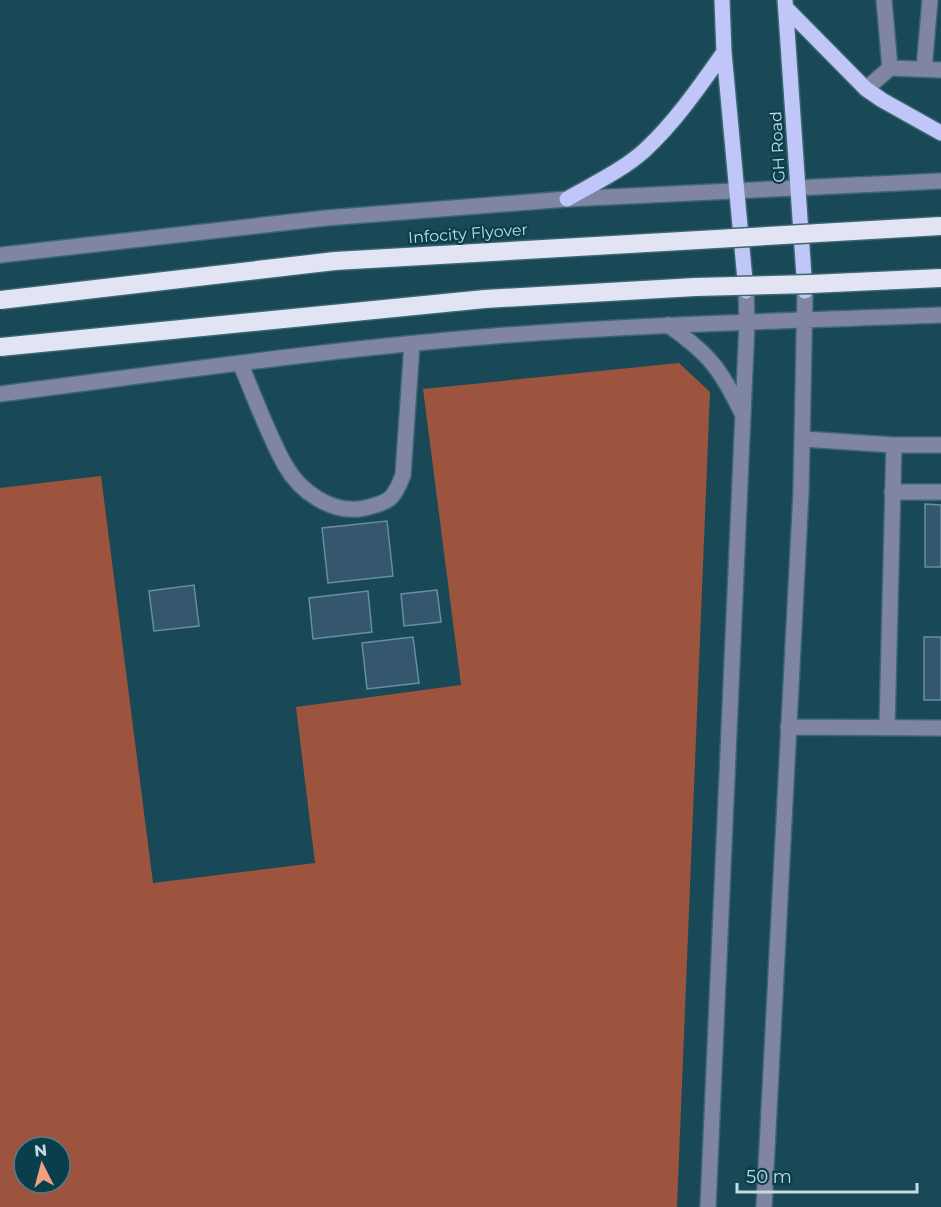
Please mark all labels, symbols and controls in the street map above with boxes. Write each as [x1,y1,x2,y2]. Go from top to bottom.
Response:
street label: GH Road [766,111,789,183]
street label: Infocity Flyover [408,220,529,247]
north arrow [12,1135,72,1195]
text: N [33,1140,48,1161]
scale bar [737,1156,917,1194]
text: 50 m [746,1166,792,1188]

